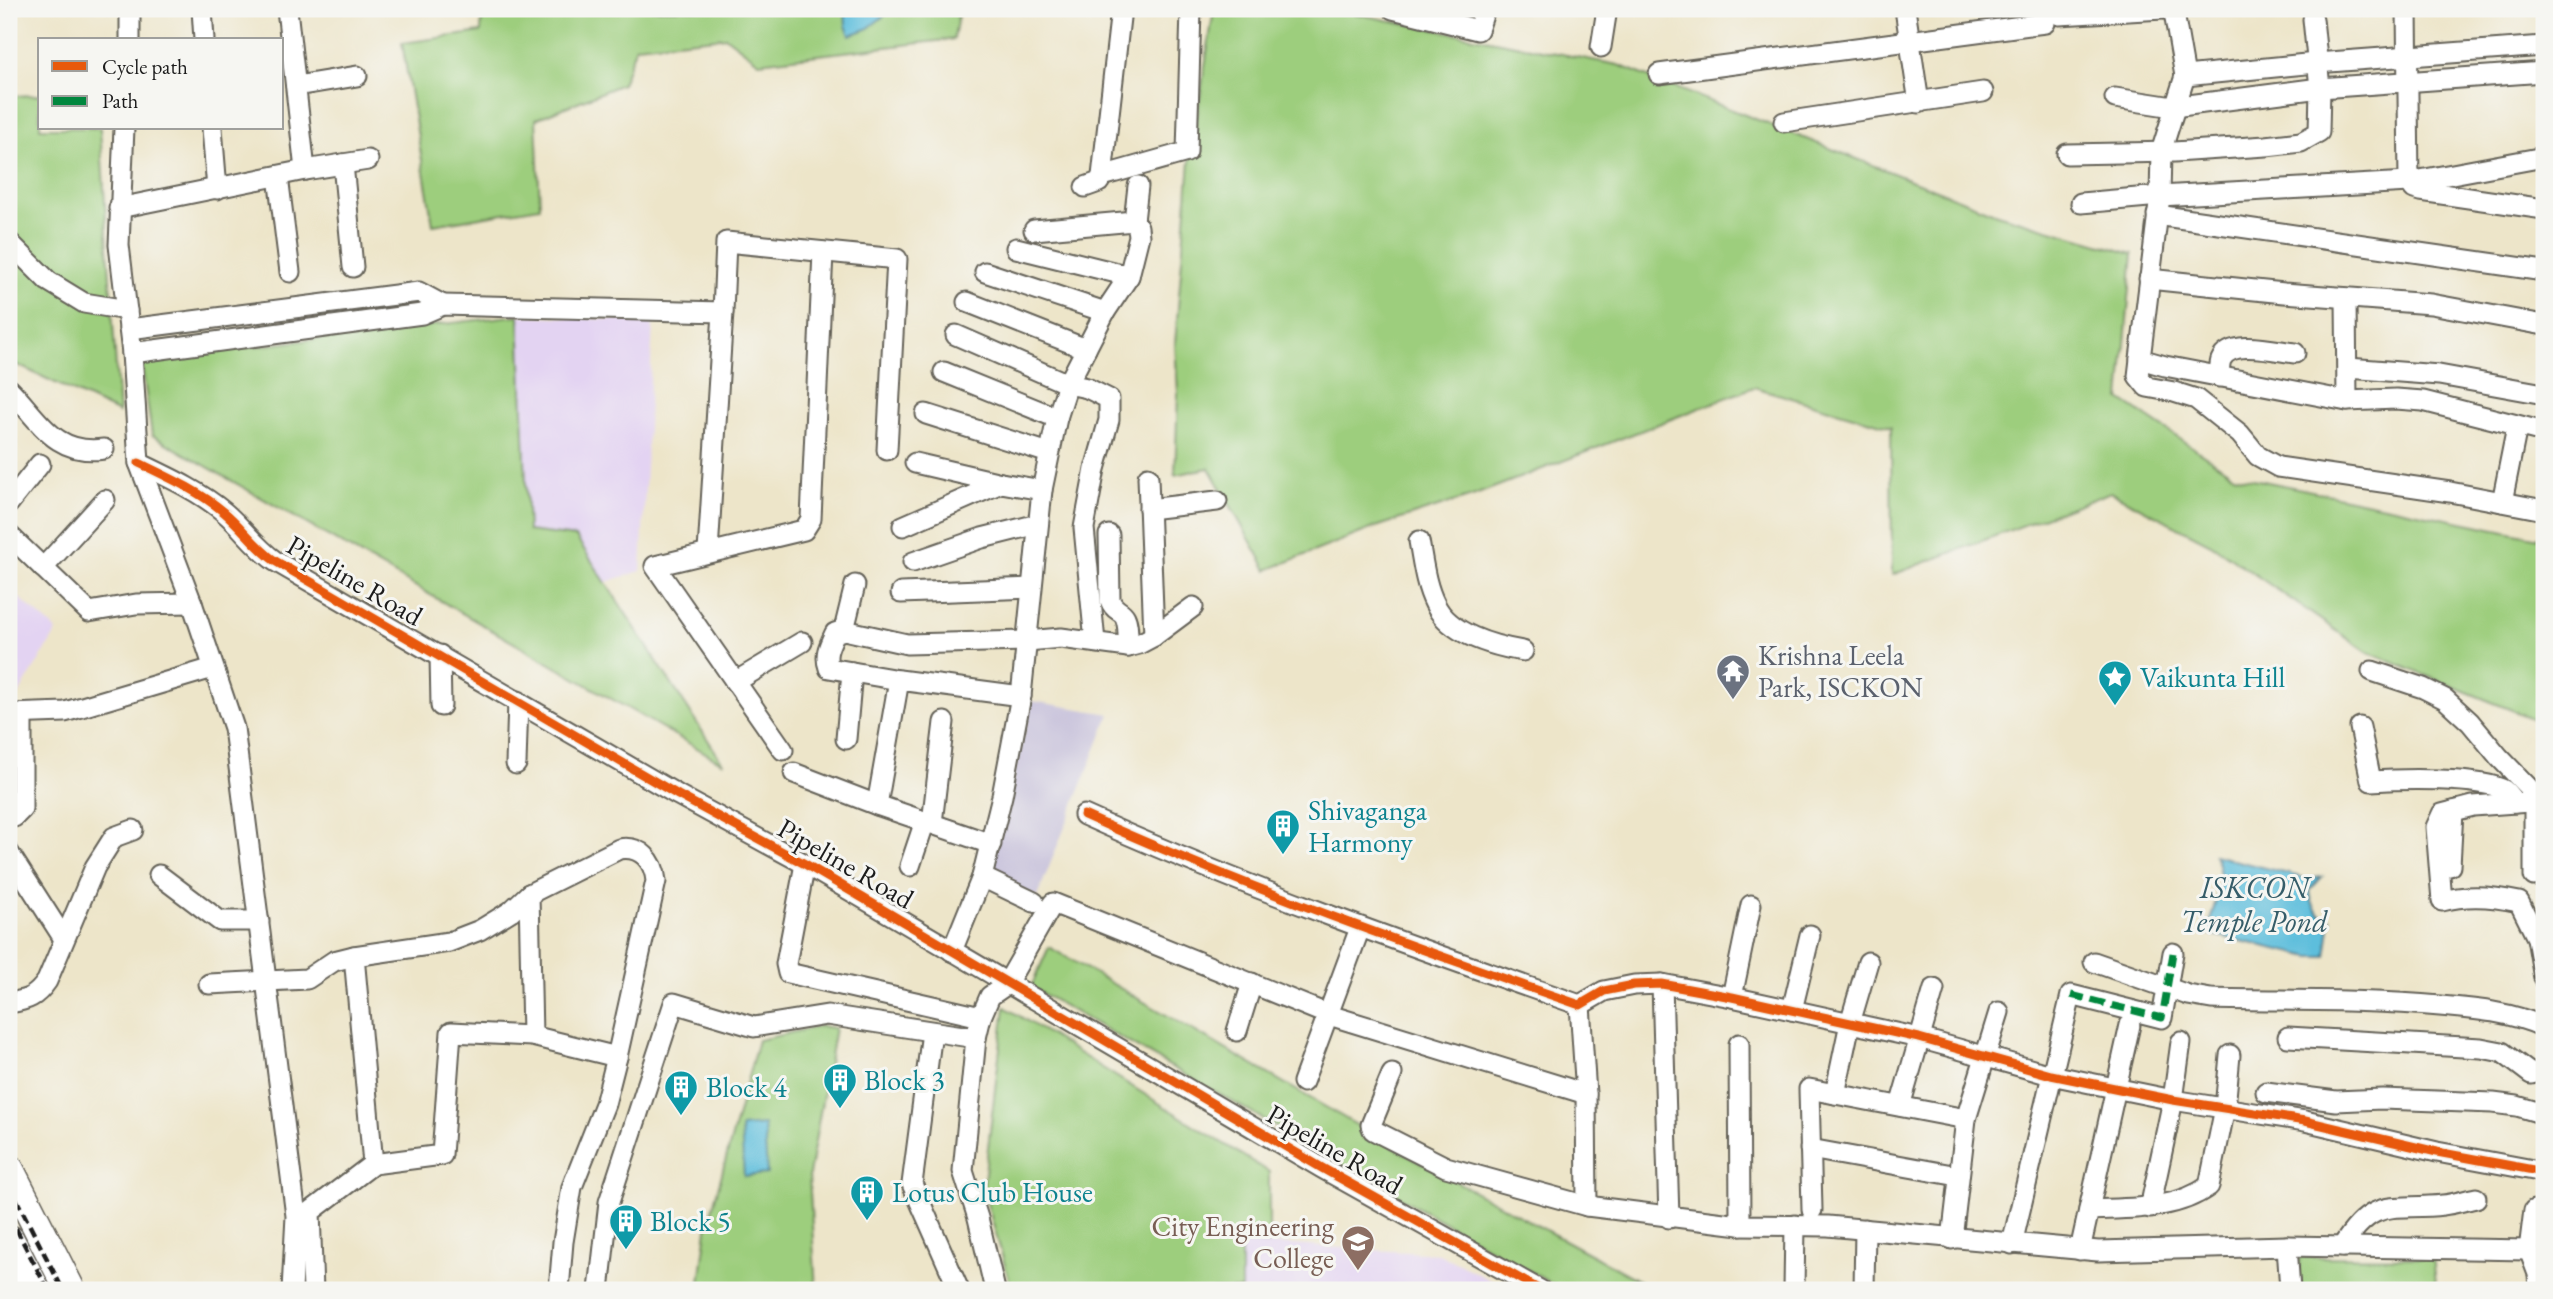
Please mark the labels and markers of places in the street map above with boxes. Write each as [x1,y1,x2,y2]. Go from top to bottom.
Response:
place label: Krishna Leela Park, ISCKON [1758,637,1923,705]
temple icon: Krishna Leela Park, ISCKON [1714,652,1752,701]
place icon: Vaikunta Hill [2096,658,2134,707]
place label: Vaikunta Hill [2140,659,2286,695]
place label: Shivaganga Harmony [1308,792,1428,860]
building icon: Shivaganga Harmony [1264,807,1302,856]
building icon: Block 3 [821,1061,859,1110]
place label: Block 3 [864,1062,945,1098]
building icon: Block 4 [662,1068,700,1117]
place label: Block 4 [706,1069,787,1105]
building icon: Lotus Club House [848,1173,886,1222]
place label: Lotus Club House [892,1174,1093,1210]
building icon: Block 5 [607,1202,645,1251]
place label: Block 5 [650,1203,731,1239]
place label: City Engineering College [1151,1208,1335,1276]
school or university icon: City Engineering College [1339,1223,1377,1272]

